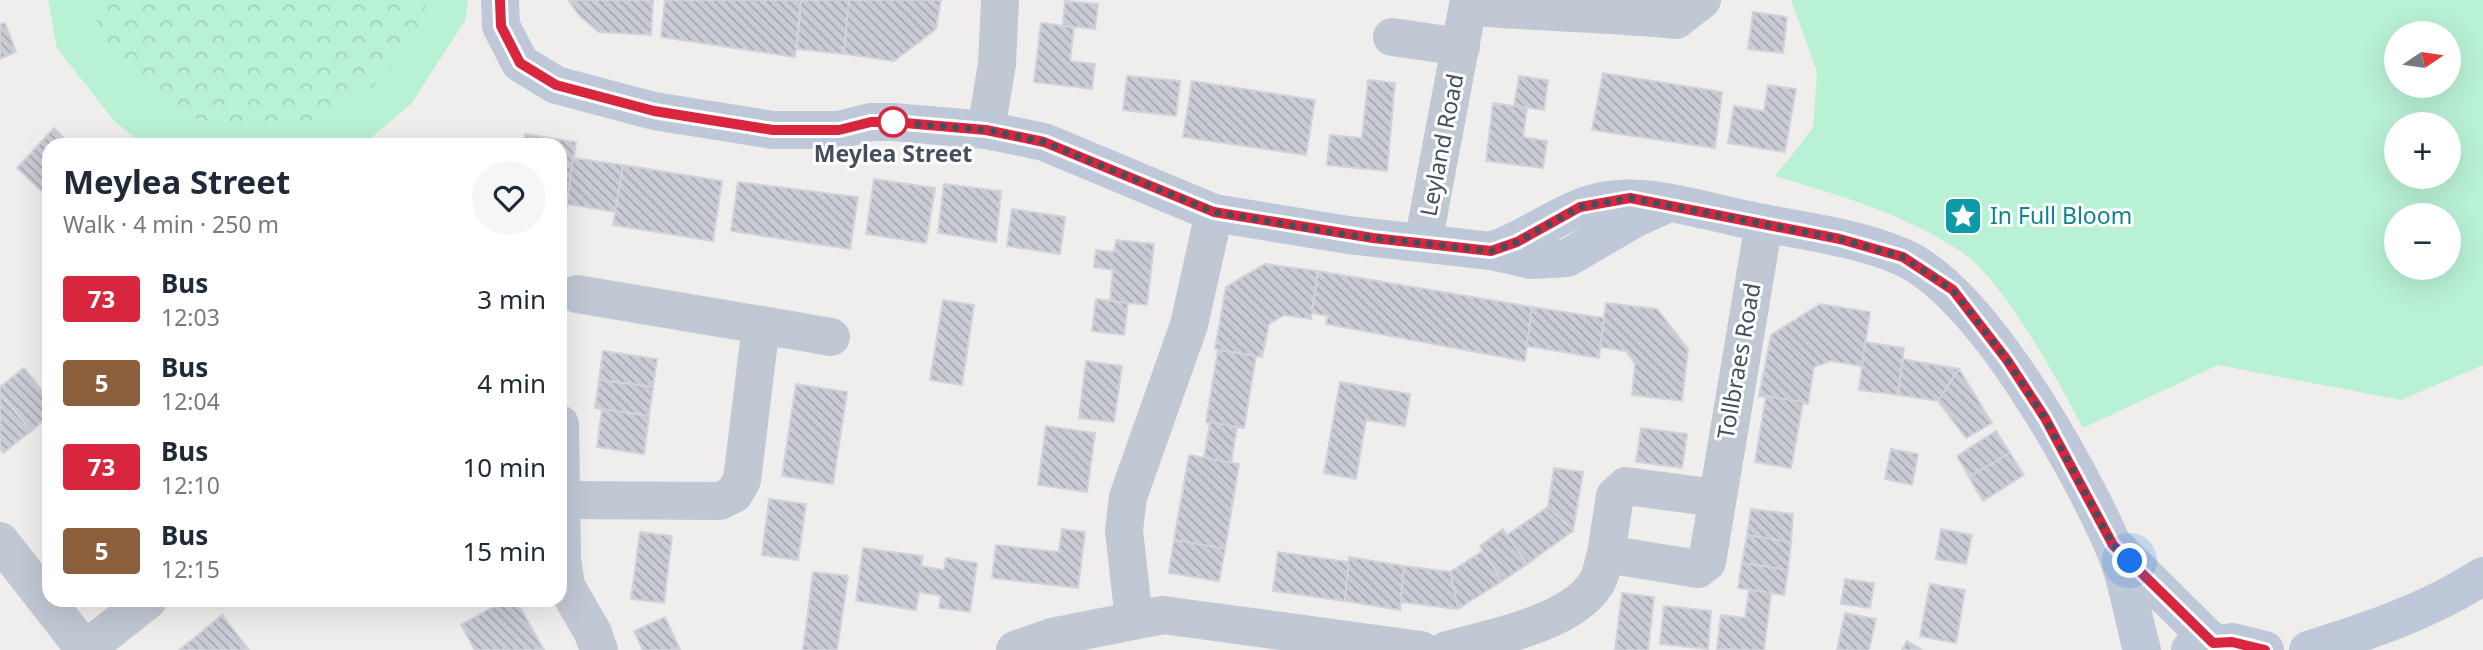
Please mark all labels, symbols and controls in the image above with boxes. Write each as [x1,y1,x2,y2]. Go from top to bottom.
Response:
north arrow [2384,21,2460,98]
map controls [2384,21,2461,280]
street label: Leyland Road [1412,71,1471,219]
marker: Meylea Street [878,107,908,137]
button: + [2384,112,2461,189]
place label: Meylea Street [814,137,972,169]
text: Meylea Street [63,159,290,204]
button: heart [472,161,546,235]
place icon: In Full Bloom [1942,195,1984,237]
place label: In Full Bloom [1990,199,2132,231]
button: − [2384,203,2461,280]
text: Walk · 4 min · 250 m [63,208,279,240]
text: Bus [161,265,208,301]
street label: Tollbraes Road [1709,280,1768,442]
text: 3 min [477,281,546,317]
text: 73 [88,282,115,315]
text: 12:03 [161,301,220,333]
text: Bus [161,349,208,385]
text: 4 min [477,365,546,401]
text: 5 [95,366,108,399]
text: 12:04 [161,385,220,417]
text: Bus [161,433,208,469]
text: 10 min [462,449,546,485]
text: 73 [88,450,115,483]
text: 12:10 [161,469,220,501]
text: Bus [161,517,208,553]
text: 15 min [462,533,546,569]
text: 5 [95,534,108,567]
your location [2112,543,2147,578]
text: 12:15 [161,553,220,585]

